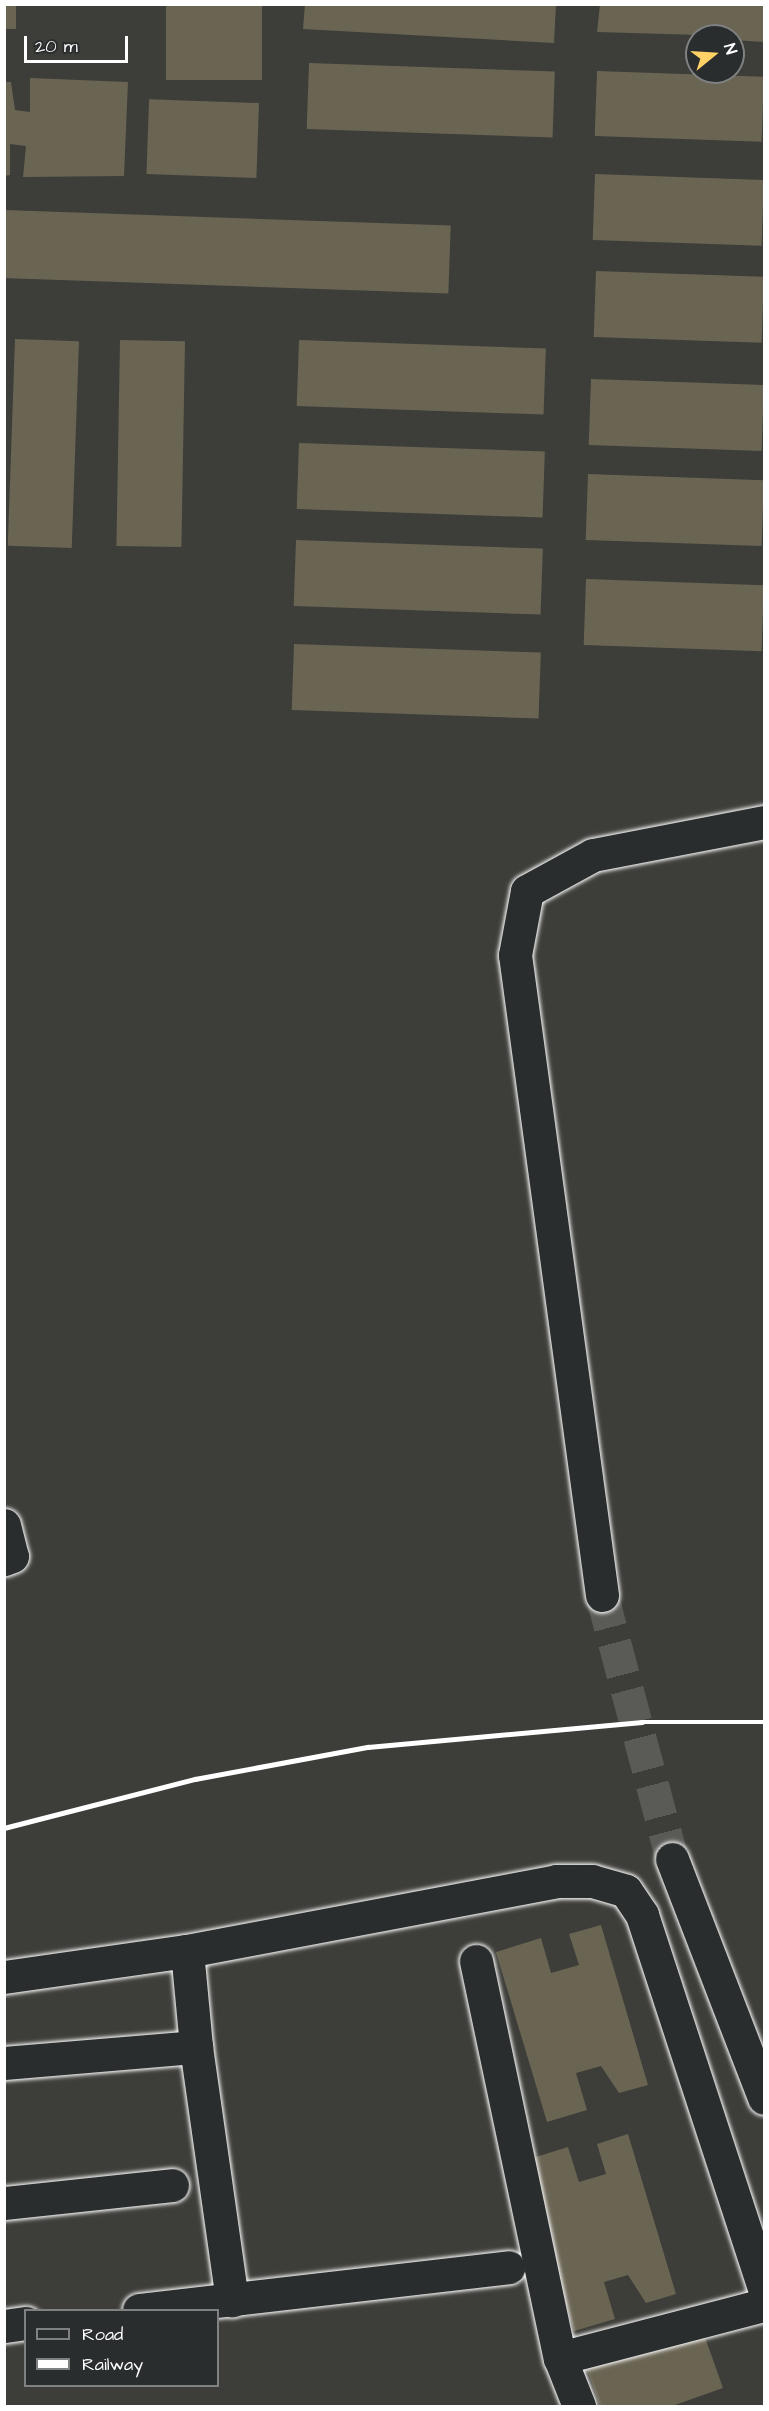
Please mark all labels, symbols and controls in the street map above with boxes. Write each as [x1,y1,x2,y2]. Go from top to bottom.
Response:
scale bar [27,24,130,62]
north arrow [685,24,745,84]
text: 20 m [35,34,78,59]
text: N [718,41,742,57]
legend [24,2309,219,2387]
text: Road [82,2322,123,2347]
text: Railway [82,2352,143,2377]

